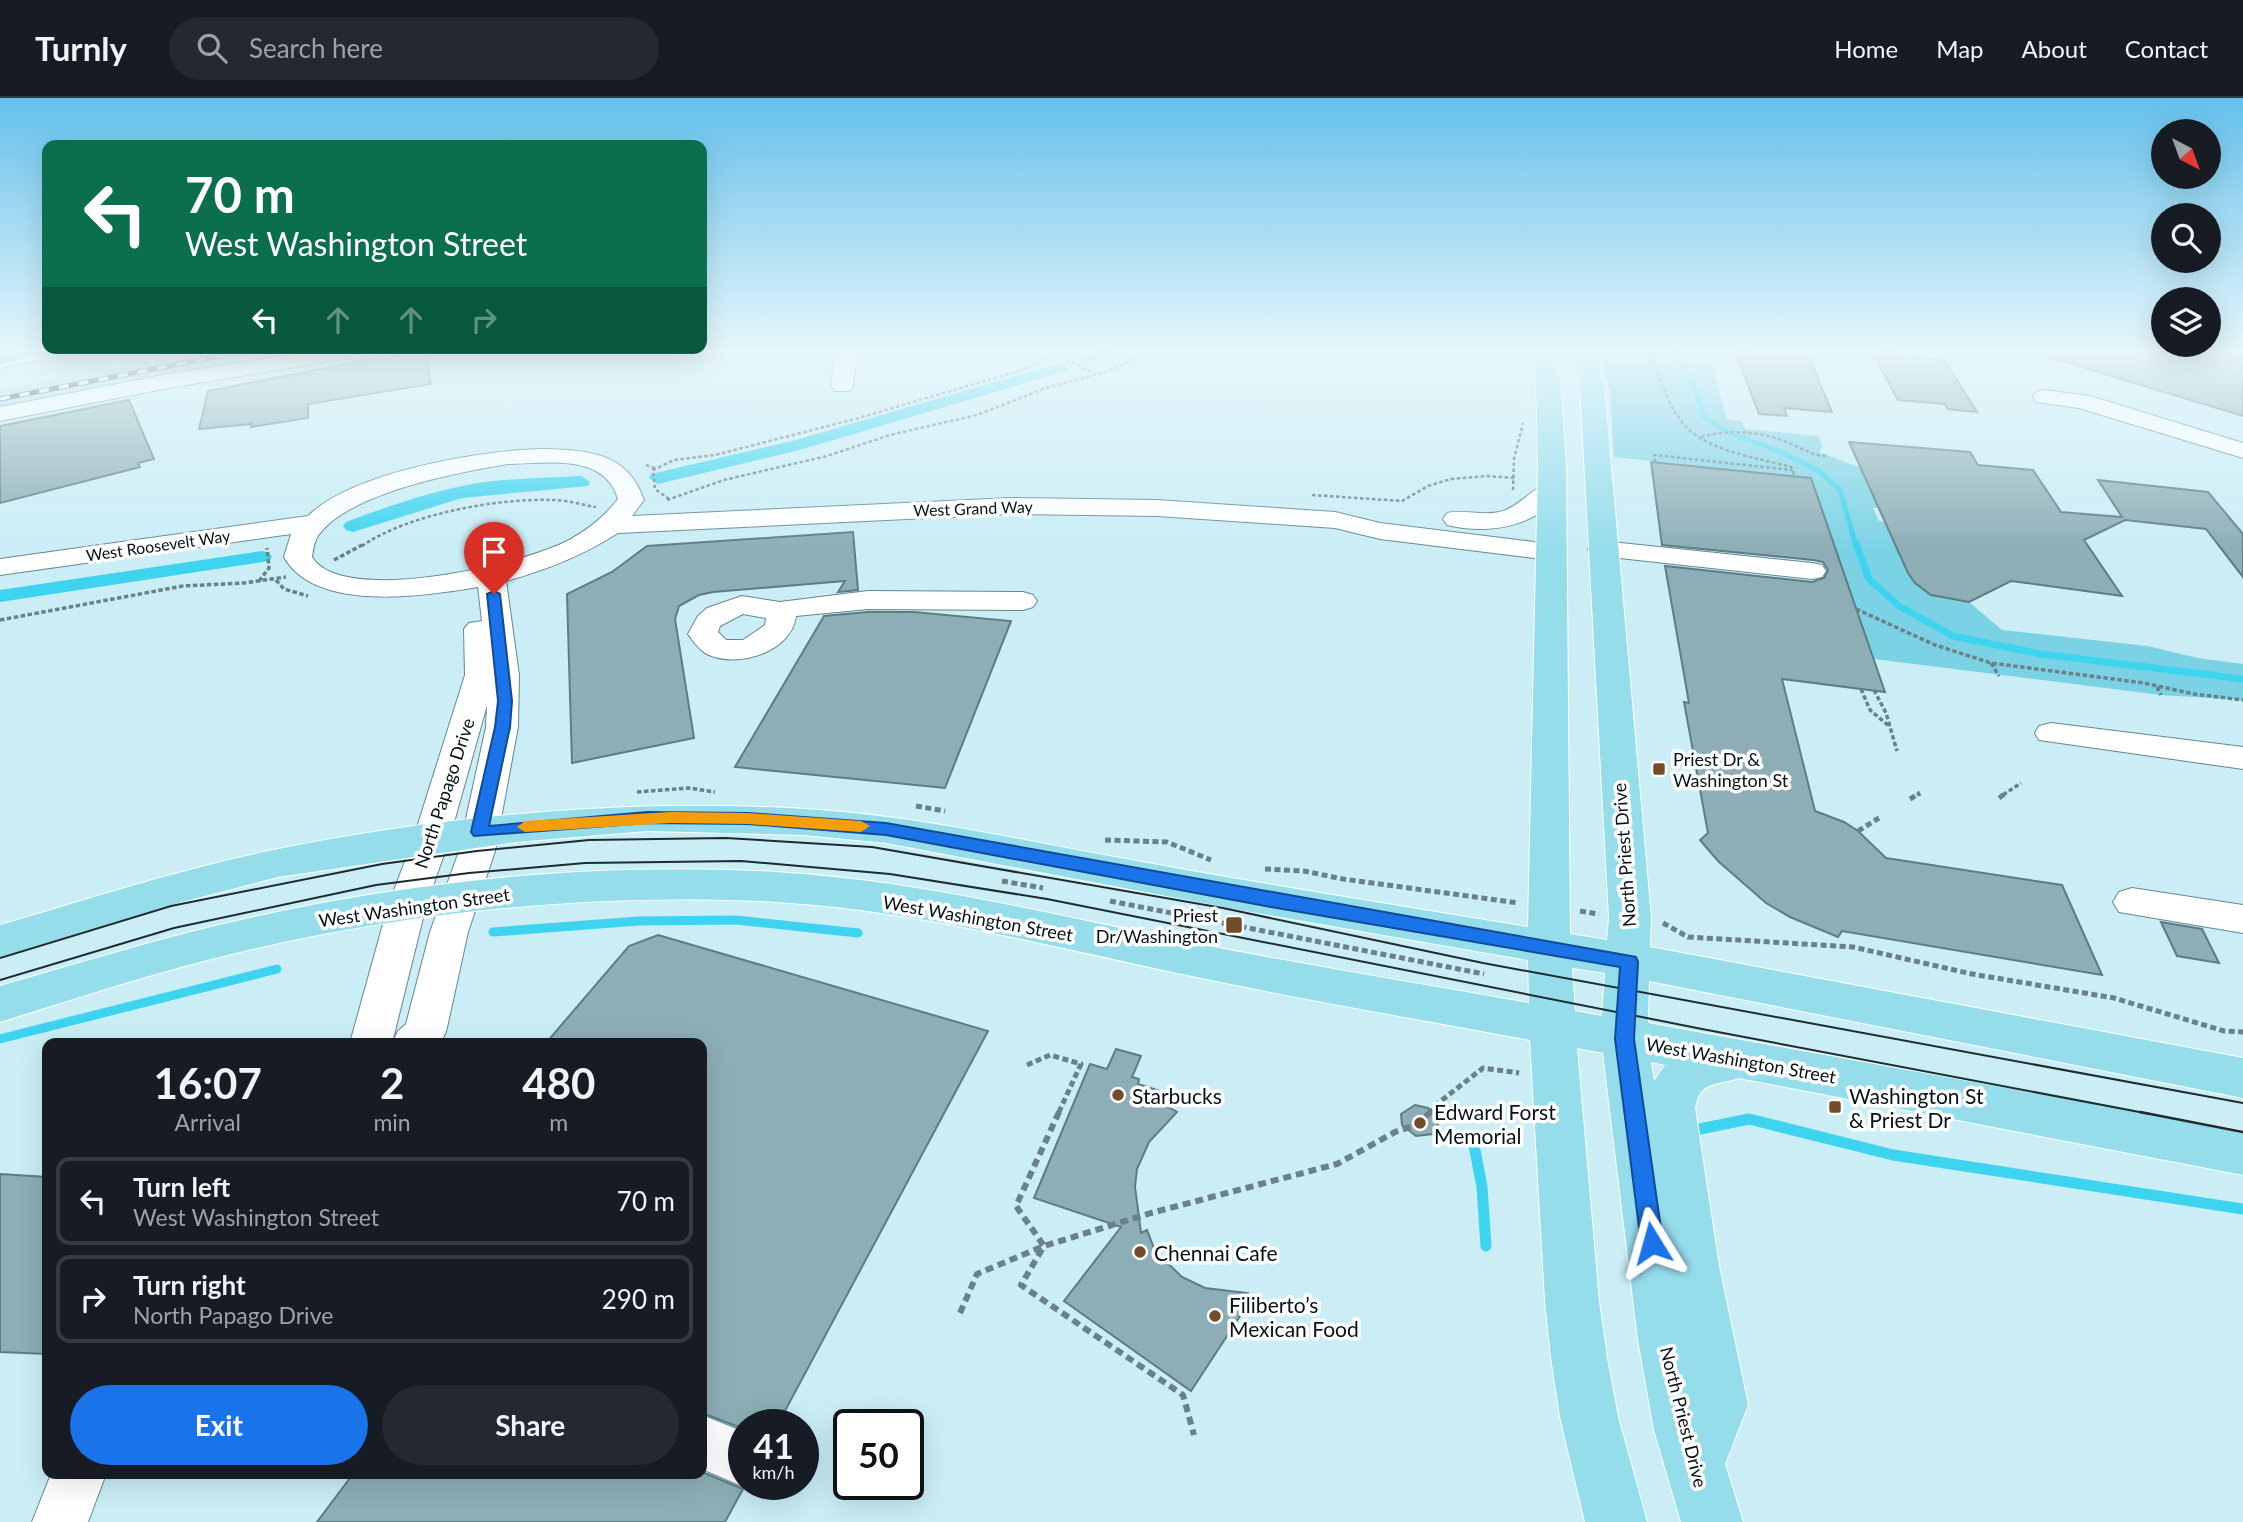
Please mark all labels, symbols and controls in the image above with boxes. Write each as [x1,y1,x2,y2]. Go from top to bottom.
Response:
search box [169,17,659,80]
text: Turnly [35,28,127,68]
icon: search [193,29,231,67]
text: Search here [249,32,383,64]
text: Home [1834,34,1898,63]
text: Map [1936,34,1984,63]
text: About [2022,34,2087,63]
text: Contact [2125,34,2208,63]
north arrow [2151,119,2221,189]
map controls [2151,119,2221,357]
text: 70 m [185,165,295,223]
icon: left [70,168,161,259]
button: search [2151,203,2221,273]
text: West Washington Street [185,224,527,263]
button: layers [2151,287,2221,357]
icon: left [246,301,284,339]
icon: ahead [319,301,357,339]
icon: ahead [392,301,430,339]
icon: right [465,301,503,339]
street label: West Grand Way [913,496,1034,520]
pin [464,522,524,594]
street label: West Roosevelt Way [85,525,232,565]
icon: arrive [475,533,513,571]
street label: North Papago Drive [409,715,479,871]
place label: Priest Dr & Washington St [1673,748,1789,791]
marker: Priest Dr & Washington St [1651,761,1667,777]
street label: North Priest Drive [1608,782,1640,928]
street label: West Washington Street [317,883,511,931]
street label: West Washington Street [881,890,1075,946]
place label: Priest Dr/Washington [1096,904,1219,947]
marker: Priest Dr/Washington [1224,915,1244,935]
street label: West Washington Street [1644,1032,1838,1088]
text: 16:07 [154,1058,262,1108]
text: 2 [380,1058,404,1108]
text: 480 [522,1058,595,1108]
place label: Starbucks [1132,1083,1222,1108]
place label: Washington St & Priest Dr [1849,1083,1984,1132]
marker: Starbucks [1110,1087,1126,1103]
place label: Edward Forst Memorial [1434,1099,1556,1148]
marker: Washington St & Priest Dr [1827,1099,1843,1115]
text: Arrival [175,1108,241,1136]
text: min [373,1108,411,1136]
text: m [549,1108,568,1136]
marker: Edward Forst Memorial [1412,1115,1428,1131]
text: Turn left [133,1171,230,1203]
icon: left [74,1182,112,1220]
text: 70 m [617,1185,675,1217]
text: West Washington Street [133,1203,379,1231]
position arrow [1615,1206,1689,1280]
place label: Chennai Cafe [1154,1240,1278,1265]
marker: Chennai Cafe [1132,1244,1148,1260]
text: Turn right [133,1269,246,1301]
icon: right [74,1280,112,1318]
text: 290 m [602,1283,675,1315]
place label: Filiberto’s Mexican Food [1229,1292,1359,1341]
text: North Papago Drive [133,1301,333,1329]
marker: Filiberto’s Mexican Food [1207,1308,1223,1324]
street label: North Priest Drive [1656,1344,1712,1490]
button: Exit [70,1385,368,1465]
button: Share [382,1385,679,1465]
speed limit sign: 50 [833,1409,924,1500]
text: 41 [753,1424,794,1466]
text: km/h [752,1461,795,1483]

